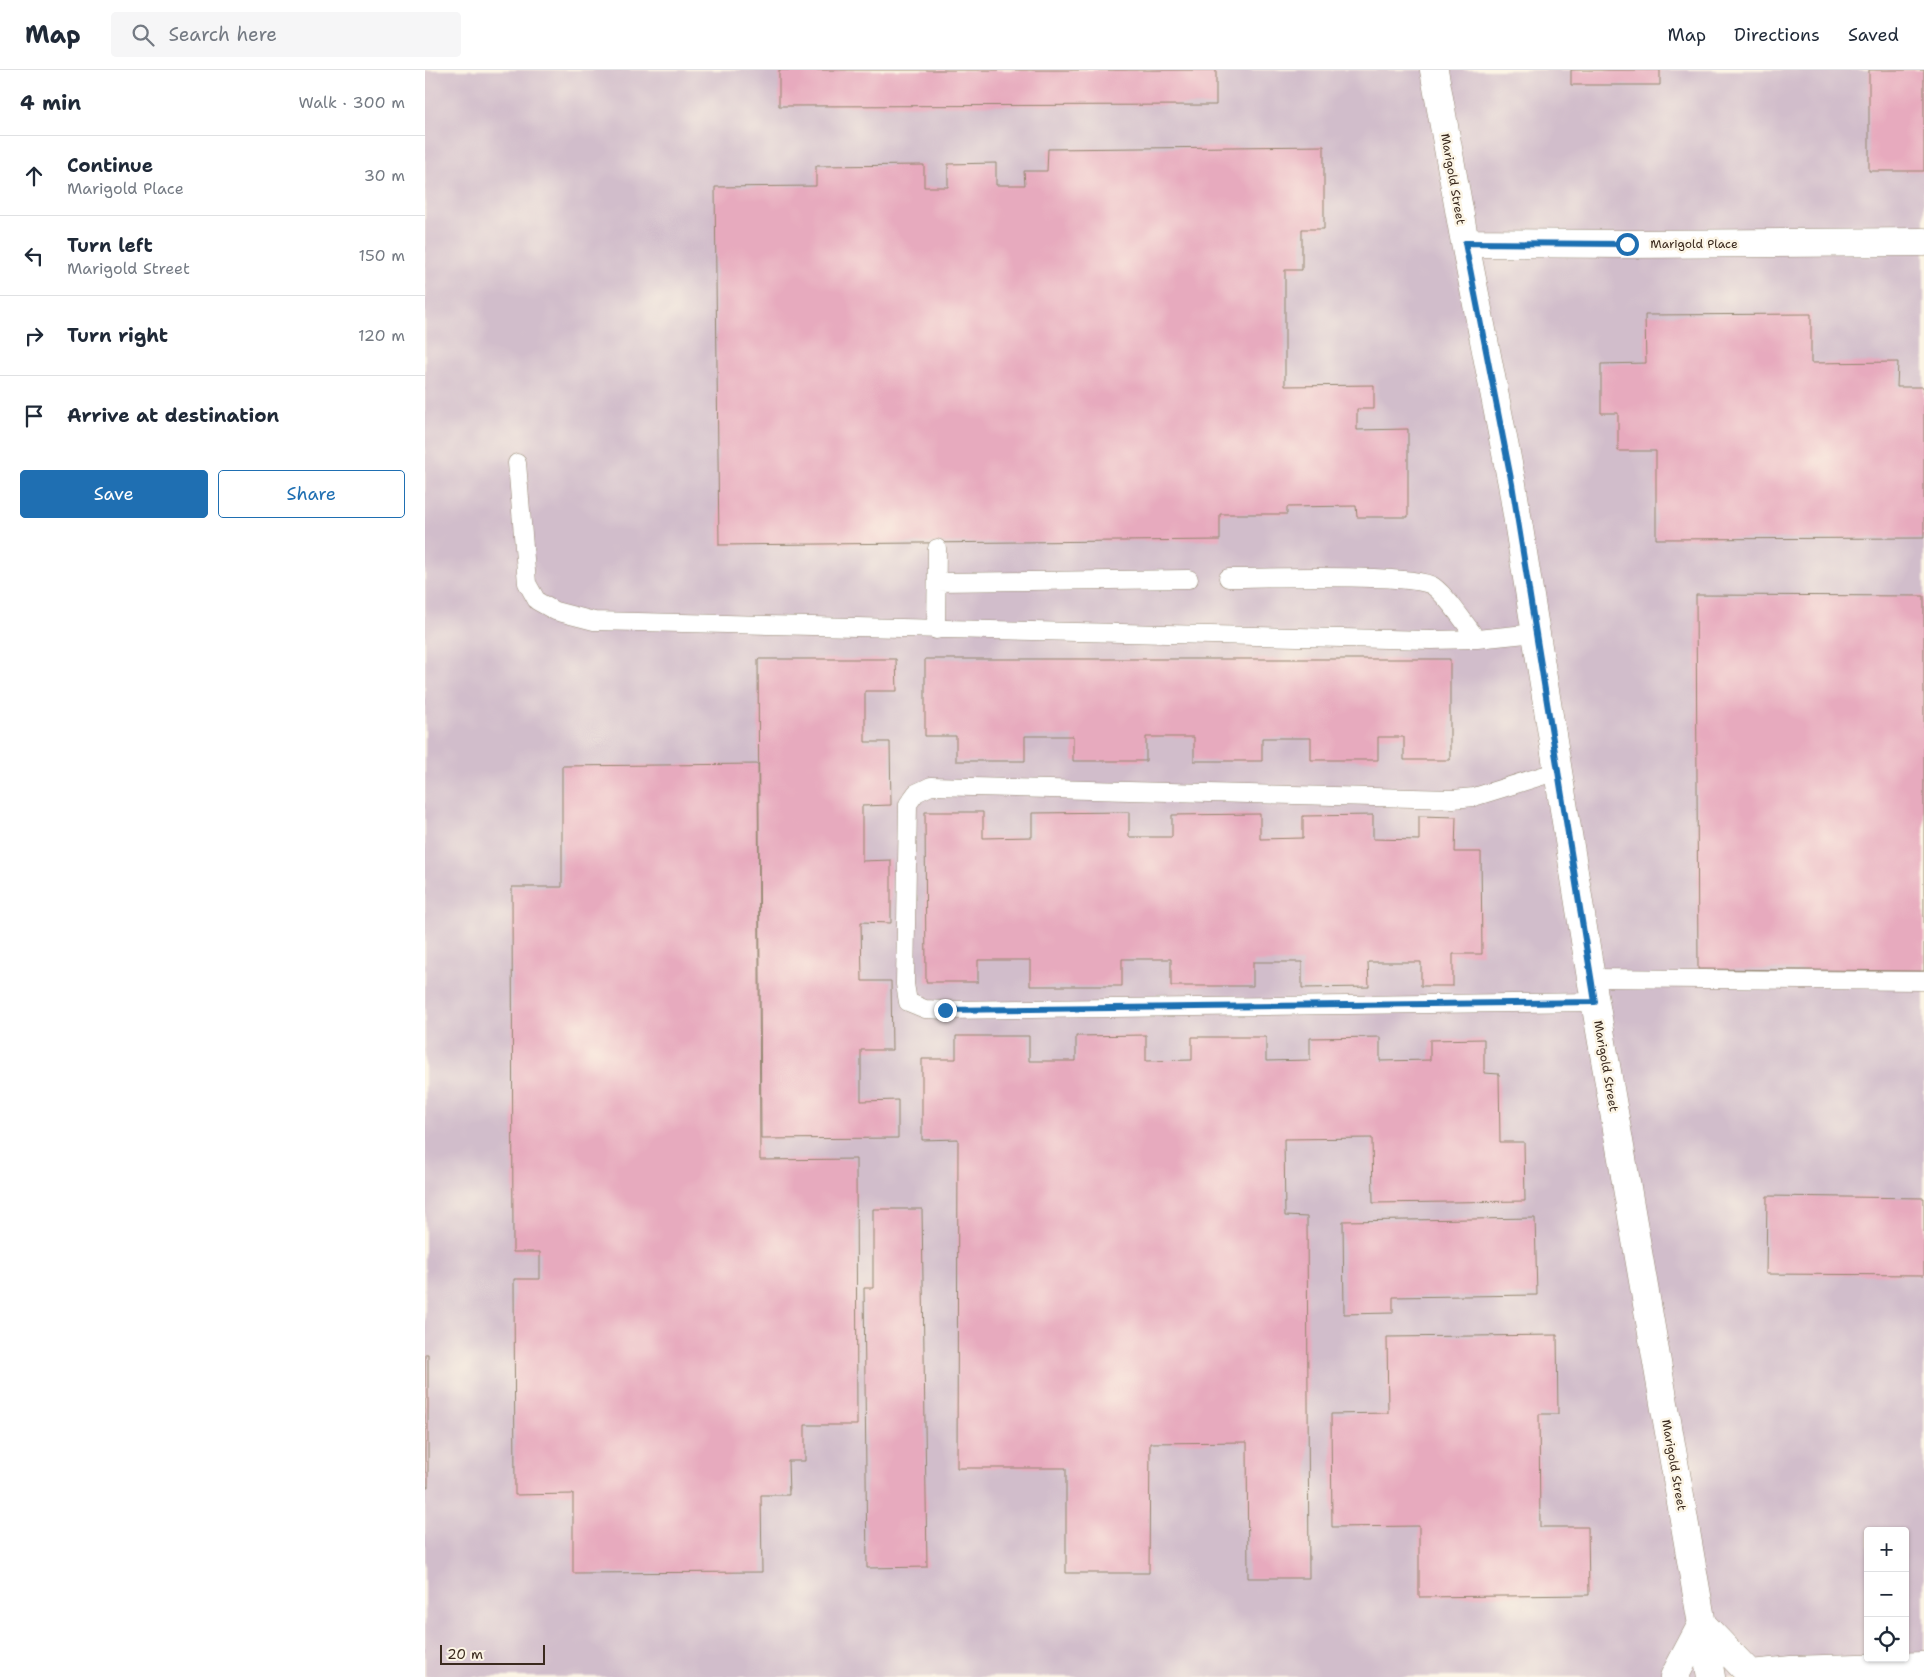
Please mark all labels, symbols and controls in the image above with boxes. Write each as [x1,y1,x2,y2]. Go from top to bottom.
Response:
search box [111,12,461,57]
text: Map [25,19,81,51]
icon: search [129,21,157,49]
text: Search here [169,22,277,47]
text: Map [1668,23,1706,47]
text: Directions [1734,23,1820,47]
text: Saved [1848,23,1899,47]
text: 4 min [20,89,81,117]
text: Walk · 300 m [298,92,405,113]
street label: Marigold Street [1437,132,1469,226]
text: Continue [67,153,153,178]
icon: ahead [20,162,48,190]
text: 30 m [364,165,405,186]
text: Marigold Place [67,178,184,199]
text: Turn left [67,233,153,258]
route start [1616,233,1639,256]
street label: Marigold Place [1650,236,1738,252]
icon: left [20,242,48,270]
text: 150 m [358,245,405,266]
text: Marigold Street [67,258,190,279]
icon: right [20,322,48,350]
text: Turn right [67,323,168,348]
text: 120 m [358,325,405,346]
icon: arrive [20,402,48,430]
text: Arrive at destination [67,403,279,428]
button: Save [20,470,208,518]
button: Share [218,470,405,518]
route end [934,999,957,1022]
street label: Marigold Street [1590,1019,1622,1113]
street label: Marigold Street [1658,1418,1690,1512]
map controls [1864,1527,1909,1662]
button: + [1864,1527,1909,1572]
button: − [1864,1572,1909,1617]
button: locate [1864,1617,1909,1662]
scale bar [440,1642,545,1665]
text: 20 m [447,1645,483,1663]

